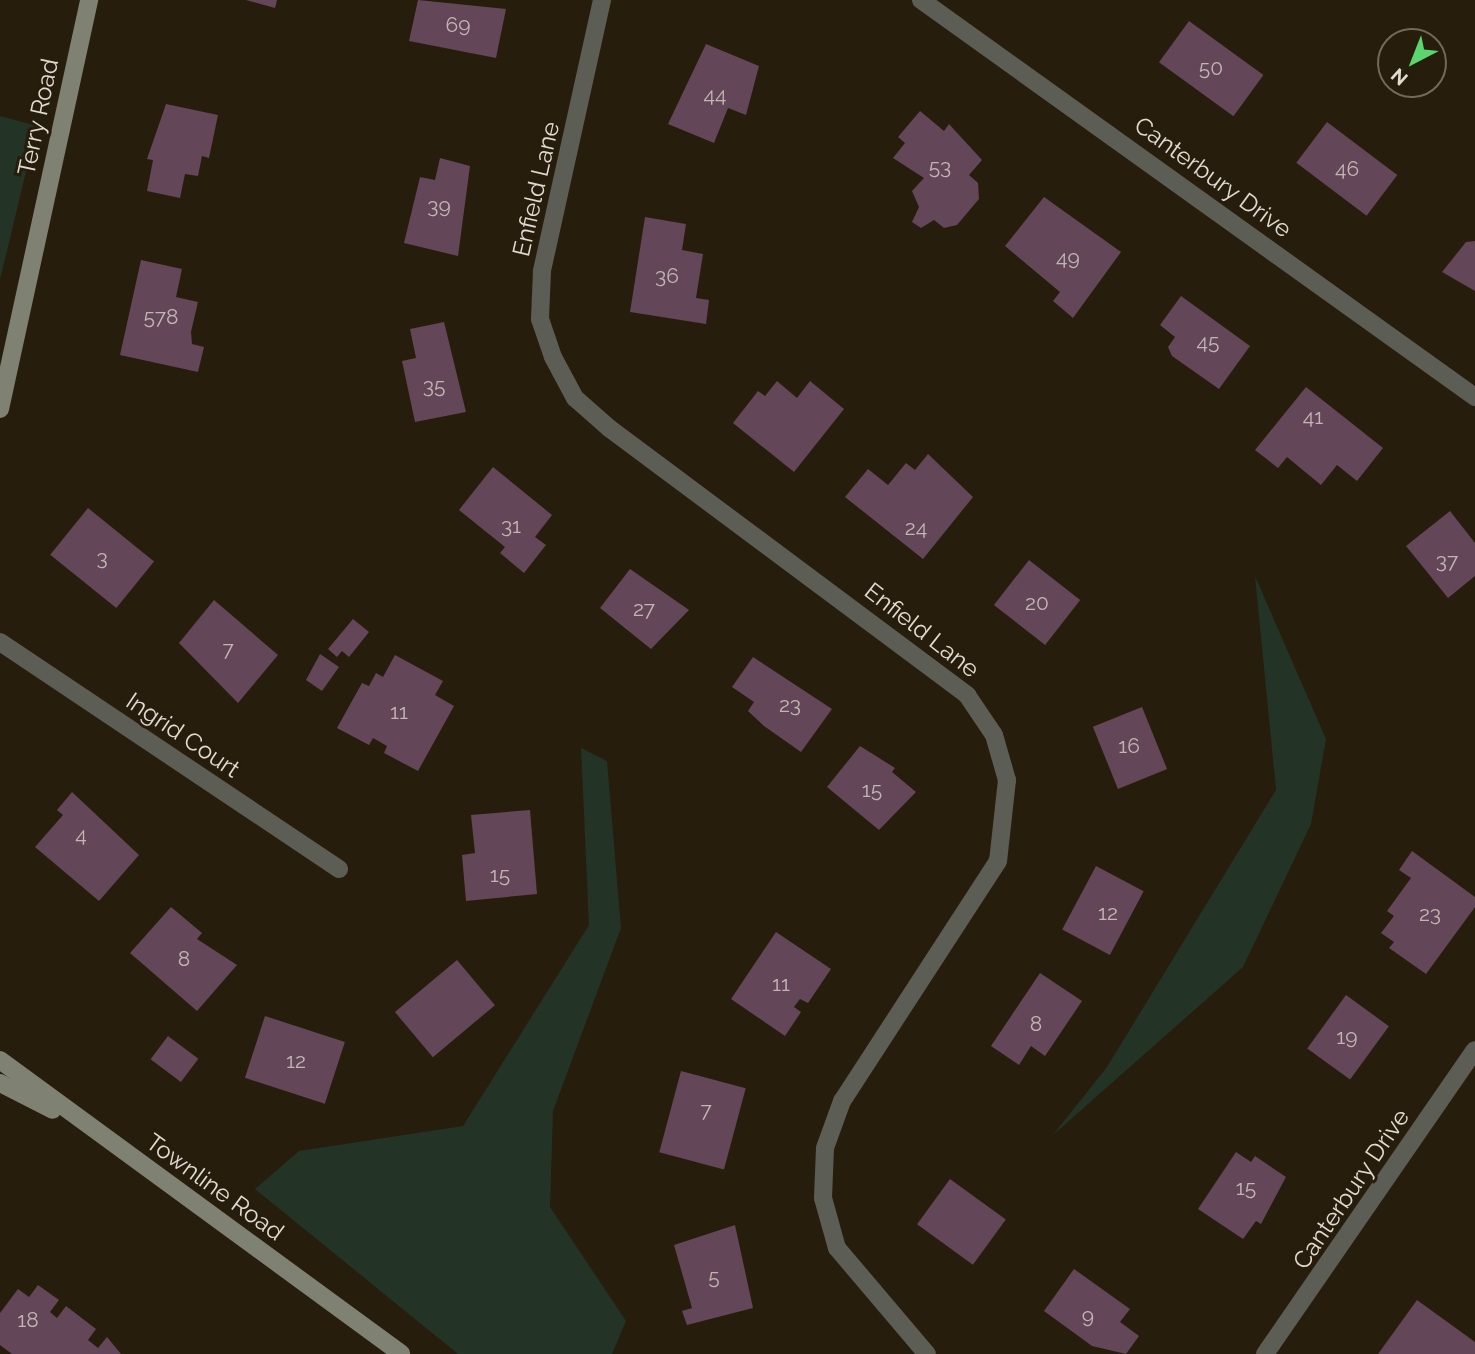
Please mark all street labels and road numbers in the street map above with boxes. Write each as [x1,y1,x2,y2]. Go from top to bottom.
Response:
street label: Terry Road [11,56,65,178]
street label: Canterbury Drive [1129,110,1297,244]
street label: Enfield Lane [507,119,565,259]
street label: Enfield Lane [859,576,985,684]
street label: Ingrid Court [121,686,245,784]
street label: Canterbury Drive [1287,1103,1415,1275]
street label: Townline Road [141,1127,289,1247]

